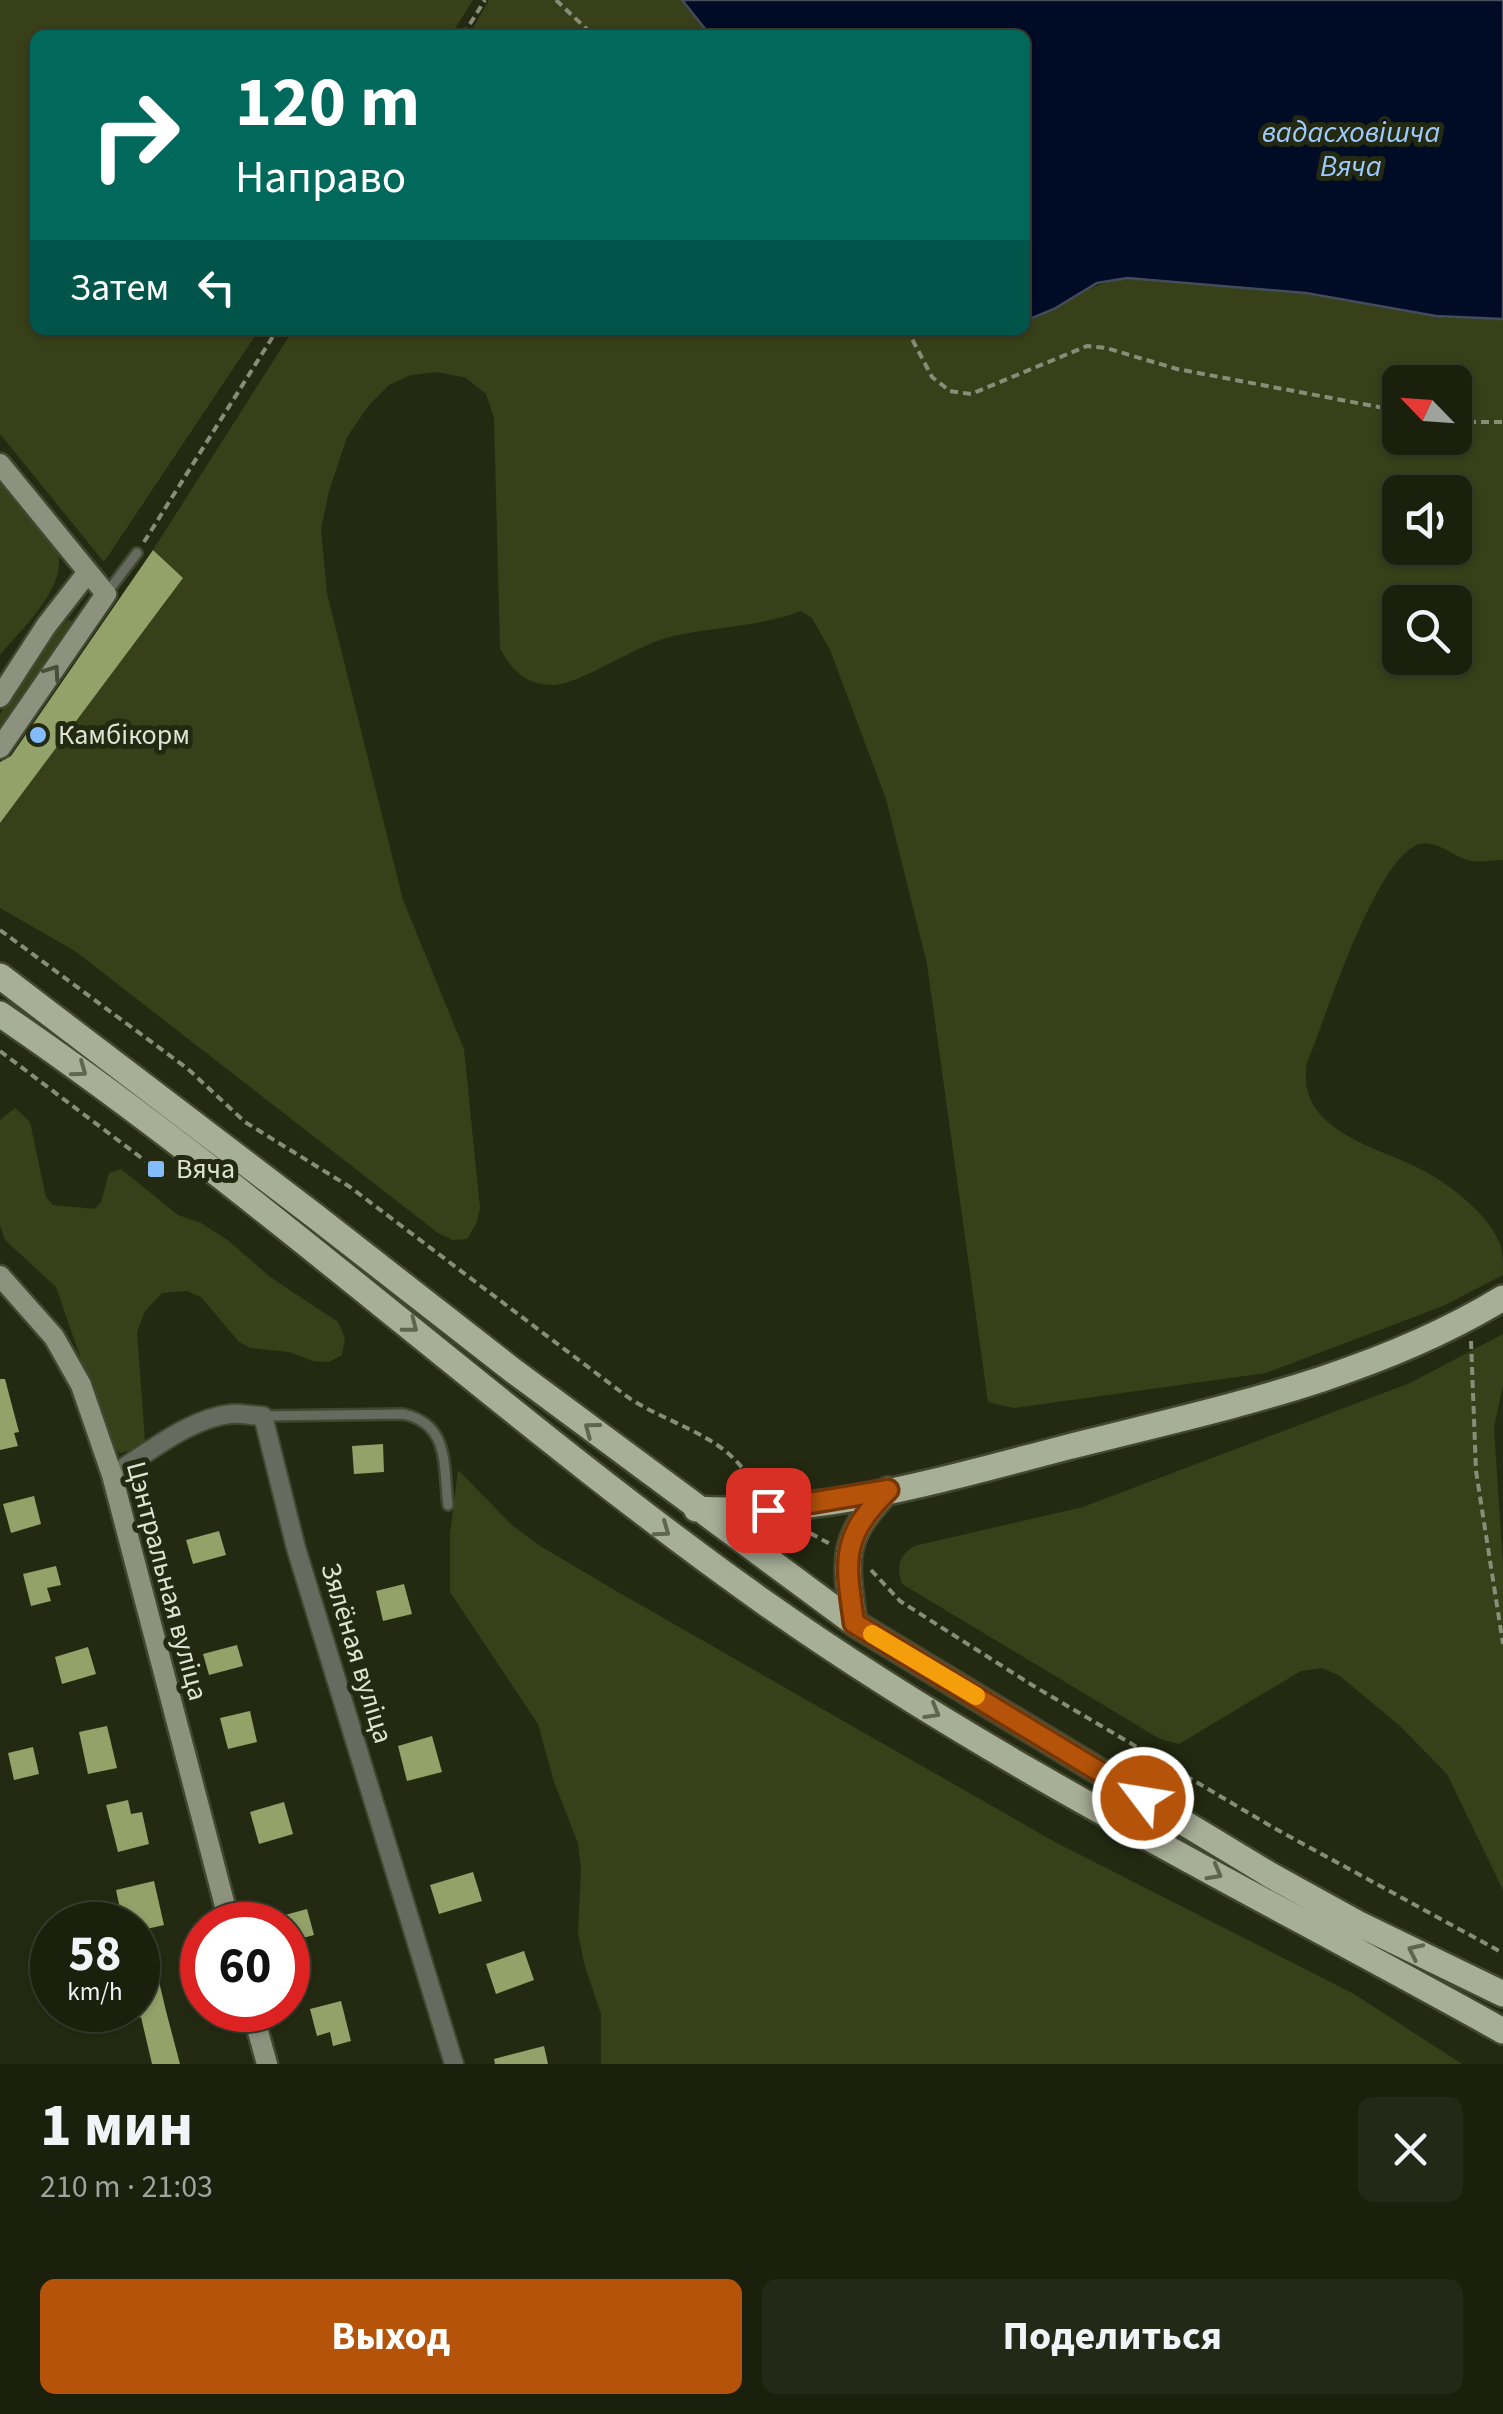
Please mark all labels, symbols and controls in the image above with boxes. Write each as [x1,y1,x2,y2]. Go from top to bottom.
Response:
text: 120 m [235,53,420,153]
icon: right [70,70,200,200]
water label: вадасховішча Вяча [1262,111,1440,188]
text: Направо [235,146,406,210]
icon: left [189,260,244,315]
text: Затем [70,261,169,315]
north arrow [1382,365,1472,455]
map controls [1382,365,1472,675]
button: sound [1382,475,1472,565]
button: search [1382,585,1472,675]
one-way arrow [41,664,59,683]
place label: Камбікорм [58,715,190,755]
marker: Камбікорм [27,724,49,746]
one-way arrow [69,1058,87,1076]
place label: Вяча [176,1149,235,1189]
marker: Вяча [145,1158,167,1180]
one-way arrow [399,1314,417,1332]
one-way arrow [584,1424,602,1441]
street label: Цэнтральная вуліца [116,1457,218,1705]
pin [726,1468,811,1553]
icon: arrive [741,1483,796,1538]
one-way arrow [652,1518,671,1536]
street label: Зялёная вуліца [311,1558,403,1748]
one-way arrow [922,1700,940,1719]
position arrow [1091,1746,1195,1850]
one-way arrow [1204,1861,1222,1881]
speed limit sign: 60 [180,1902,310,2032]
text: 58 [69,1919,121,1990]
one-way arrow [1408,1944,1426,1964]
text: km/h [67,1974,123,2010]
text: 1 мин [40,2084,193,2169]
button: close [1358,2097,1463,2202]
text: 210 m · 21:03 [40,2164,213,2210]
button: Выход [40,2279,742,2394]
button: Поделиться [762,2279,1463,2394]

